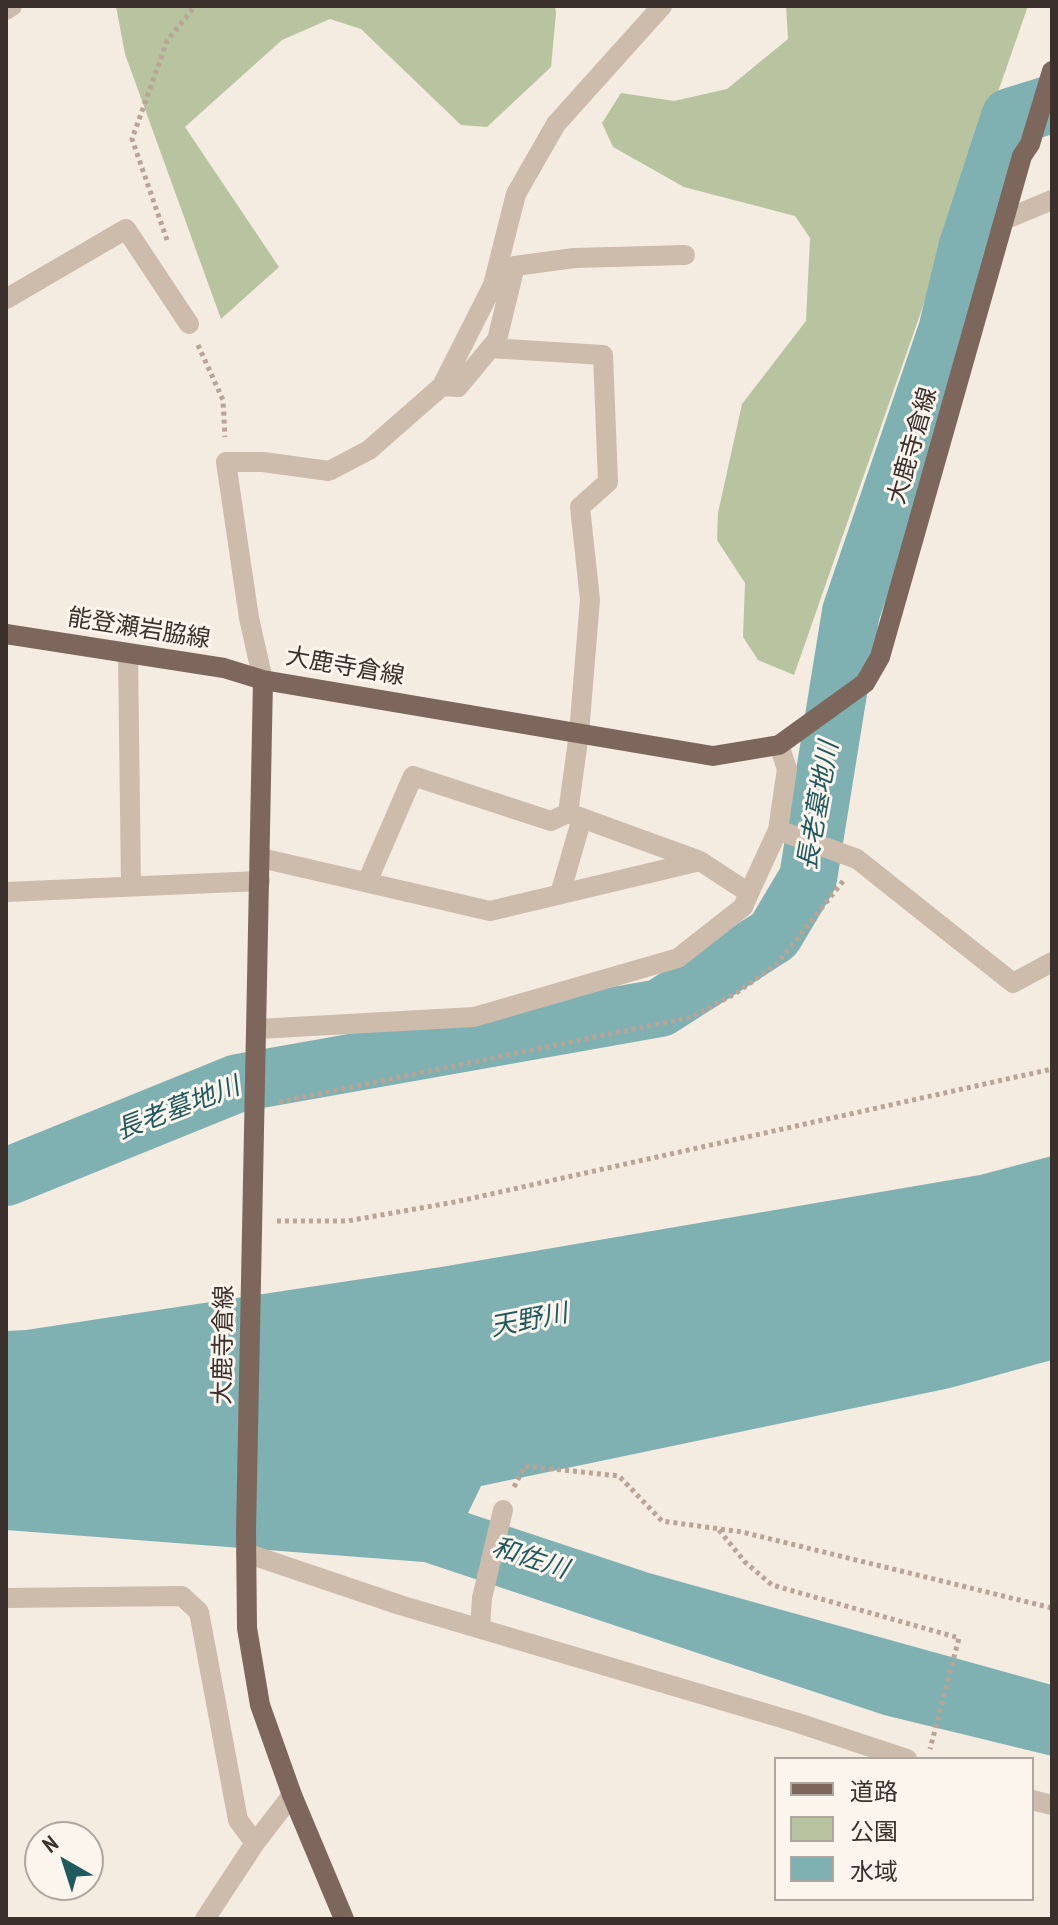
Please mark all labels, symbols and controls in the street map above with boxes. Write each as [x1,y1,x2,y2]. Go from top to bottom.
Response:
street label: 大鹿寺倉線 [883,384,943,508]
street label: 能登瀬岩脇線 [66,604,212,654]
street label: 大鹿寺倉線 [283,642,407,692]
water label: 長老墓地川 [792,739,846,873]
water label: 長老墓地川 [112,1071,244,1147]
street label: 大鹿寺倉線 [209,1285,239,1405]
water label: 天野川 [488,1298,570,1344]
water label: 和佐川 [488,1532,572,1586]
legend [774,1757,1034,1901]
text: 道路 [850,1776,898,1807]
text: 公園 [850,1816,898,1847]
north arrow [24,1821,104,1901]
text: N [37,1829,64,1859]
text: 水域 [850,1856,898,1887]

